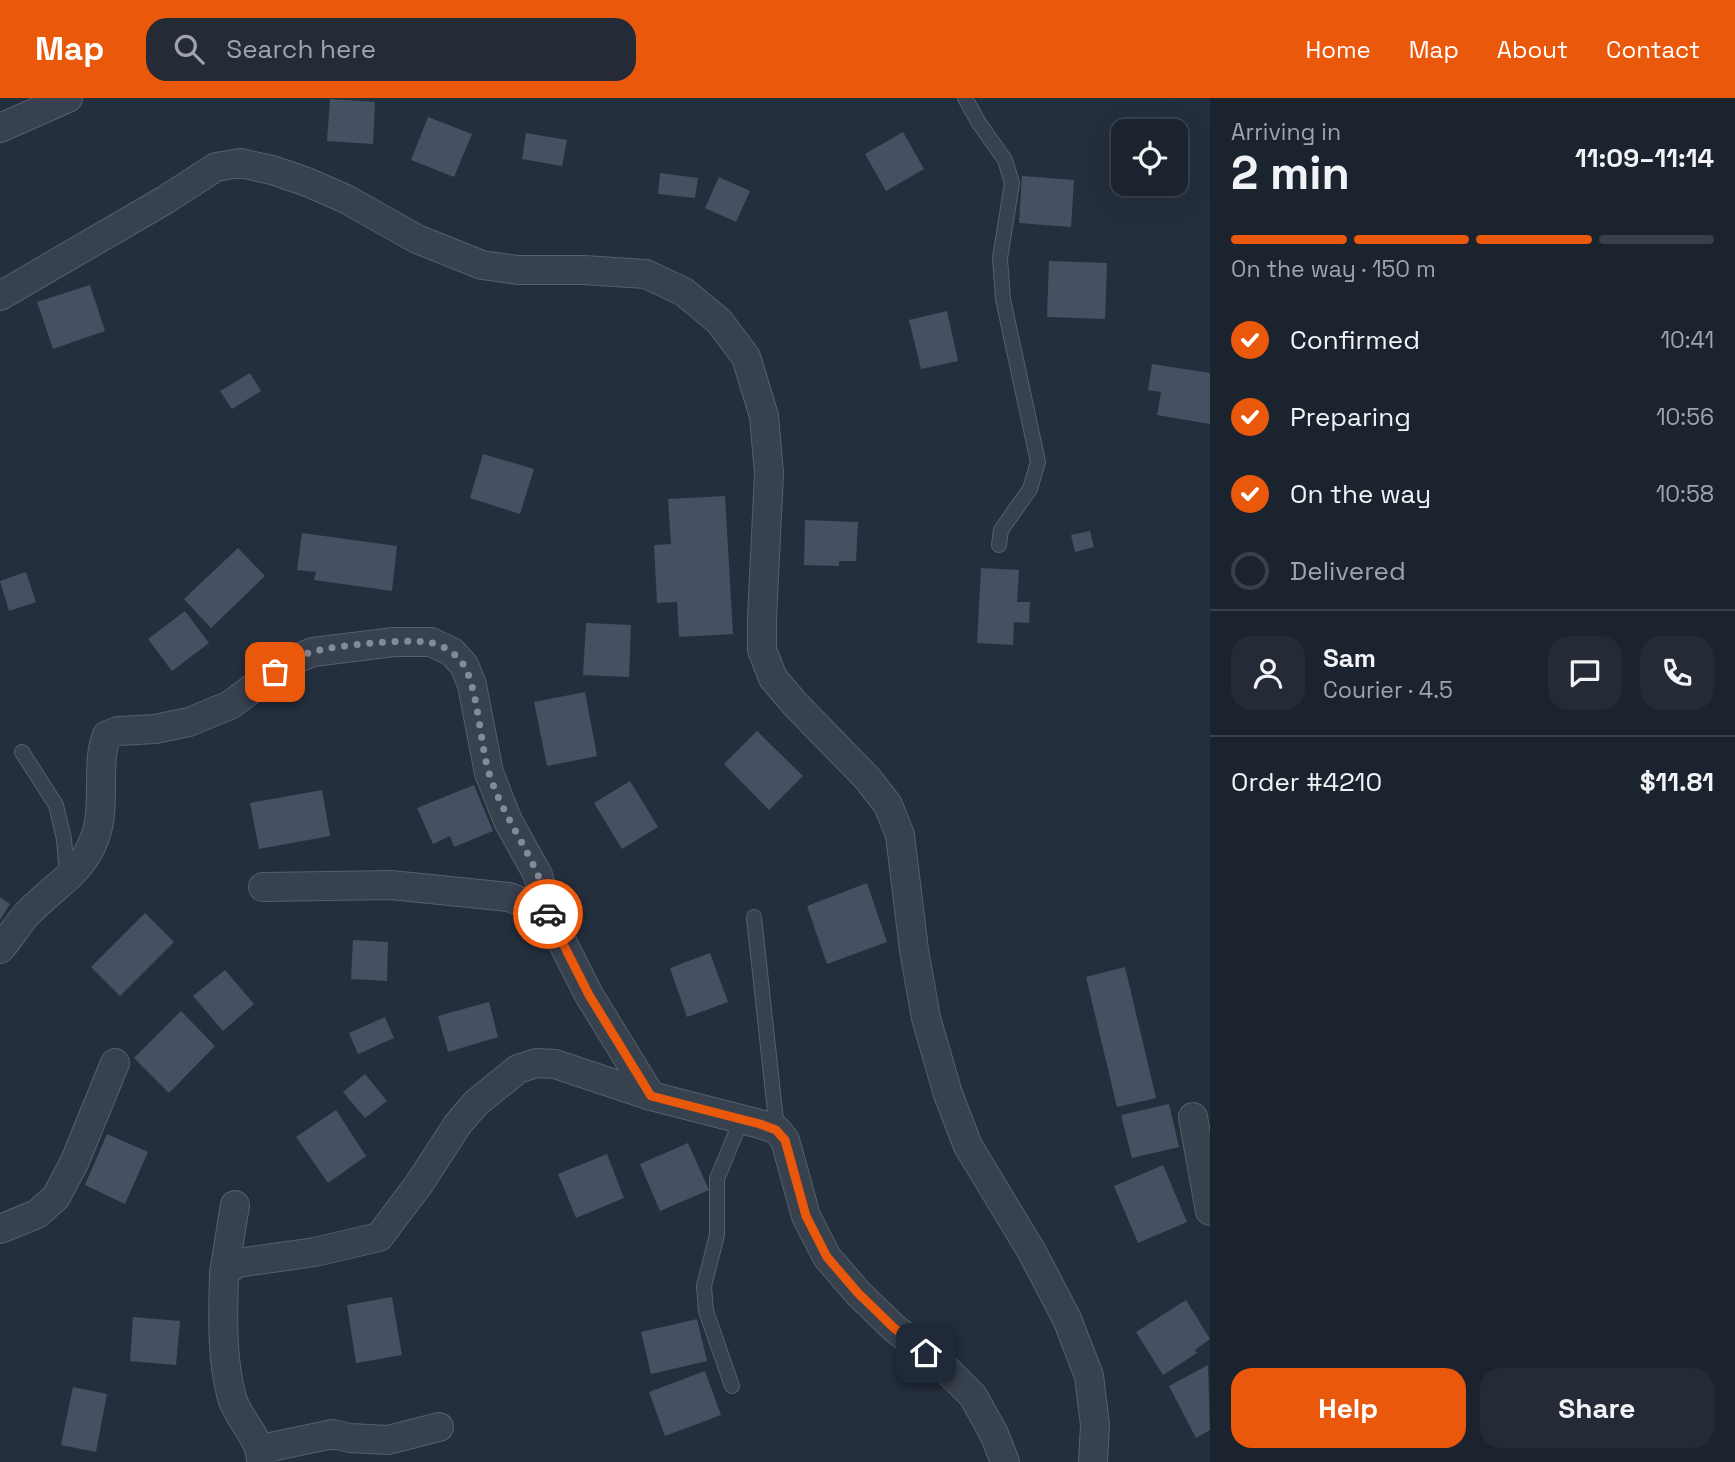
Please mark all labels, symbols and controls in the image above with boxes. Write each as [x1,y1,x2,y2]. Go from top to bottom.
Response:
search box [146,18,636,81]
text: Map [35,28,104,70]
icon: search [170,30,208,68]
text: Search here [226,32,376,66]
text: Home [1305,34,1371,65]
text: Map [1409,34,1459,65]
text: About [1497,34,1568,65]
text: Contact [1606,34,1700,65]
text: Arriving in [1231,117,1341,147]
map controls [1111,119,1188,196]
button: locate [1111,119,1188,196]
text: 11:09–11:14 [1575,141,1714,175]
text: 2 min [1231,144,1350,202]
text: On the way · 150 m [1231,254,1436,284]
icon: check [1231,321,1269,359]
text: Confirmed [1290,323,1420,357]
text: 10:41 [1660,325,1714,355]
icon: check [1231,398,1269,436]
text: Preparing [1290,400,1411,434]
text: 10:56 [1656,402,1714,432]
icon: check [1231,475,1269,513]
text: On the way [1290,477,1431,511]
text: 10:58 [1656,479,1714,509]
text: Delivered [1290,554,1406,588]
button: person [1231,636,1305,710]
button: chat [1548,636,1622,710]
button: phone [1640,636,1714,710]
text: Sam [1323,641,1376,675]
pin [245,642,305,702]
icon: bag [256,653,294,691]
text: Courier · 4.5 [1323,675,1453,705]
text: Order #4210 [1231,765,1382,799]
text: $11.81 [1640,765,1714,799]
courier [513,879,583,949]
icon: car [529,895,567,933]
pin [896,1323,956,1383]
icon: home [907,1334,945,1372]
button: Help [1231,1368,1466,1448]
button: Share [1480,1368,1714,1448]

